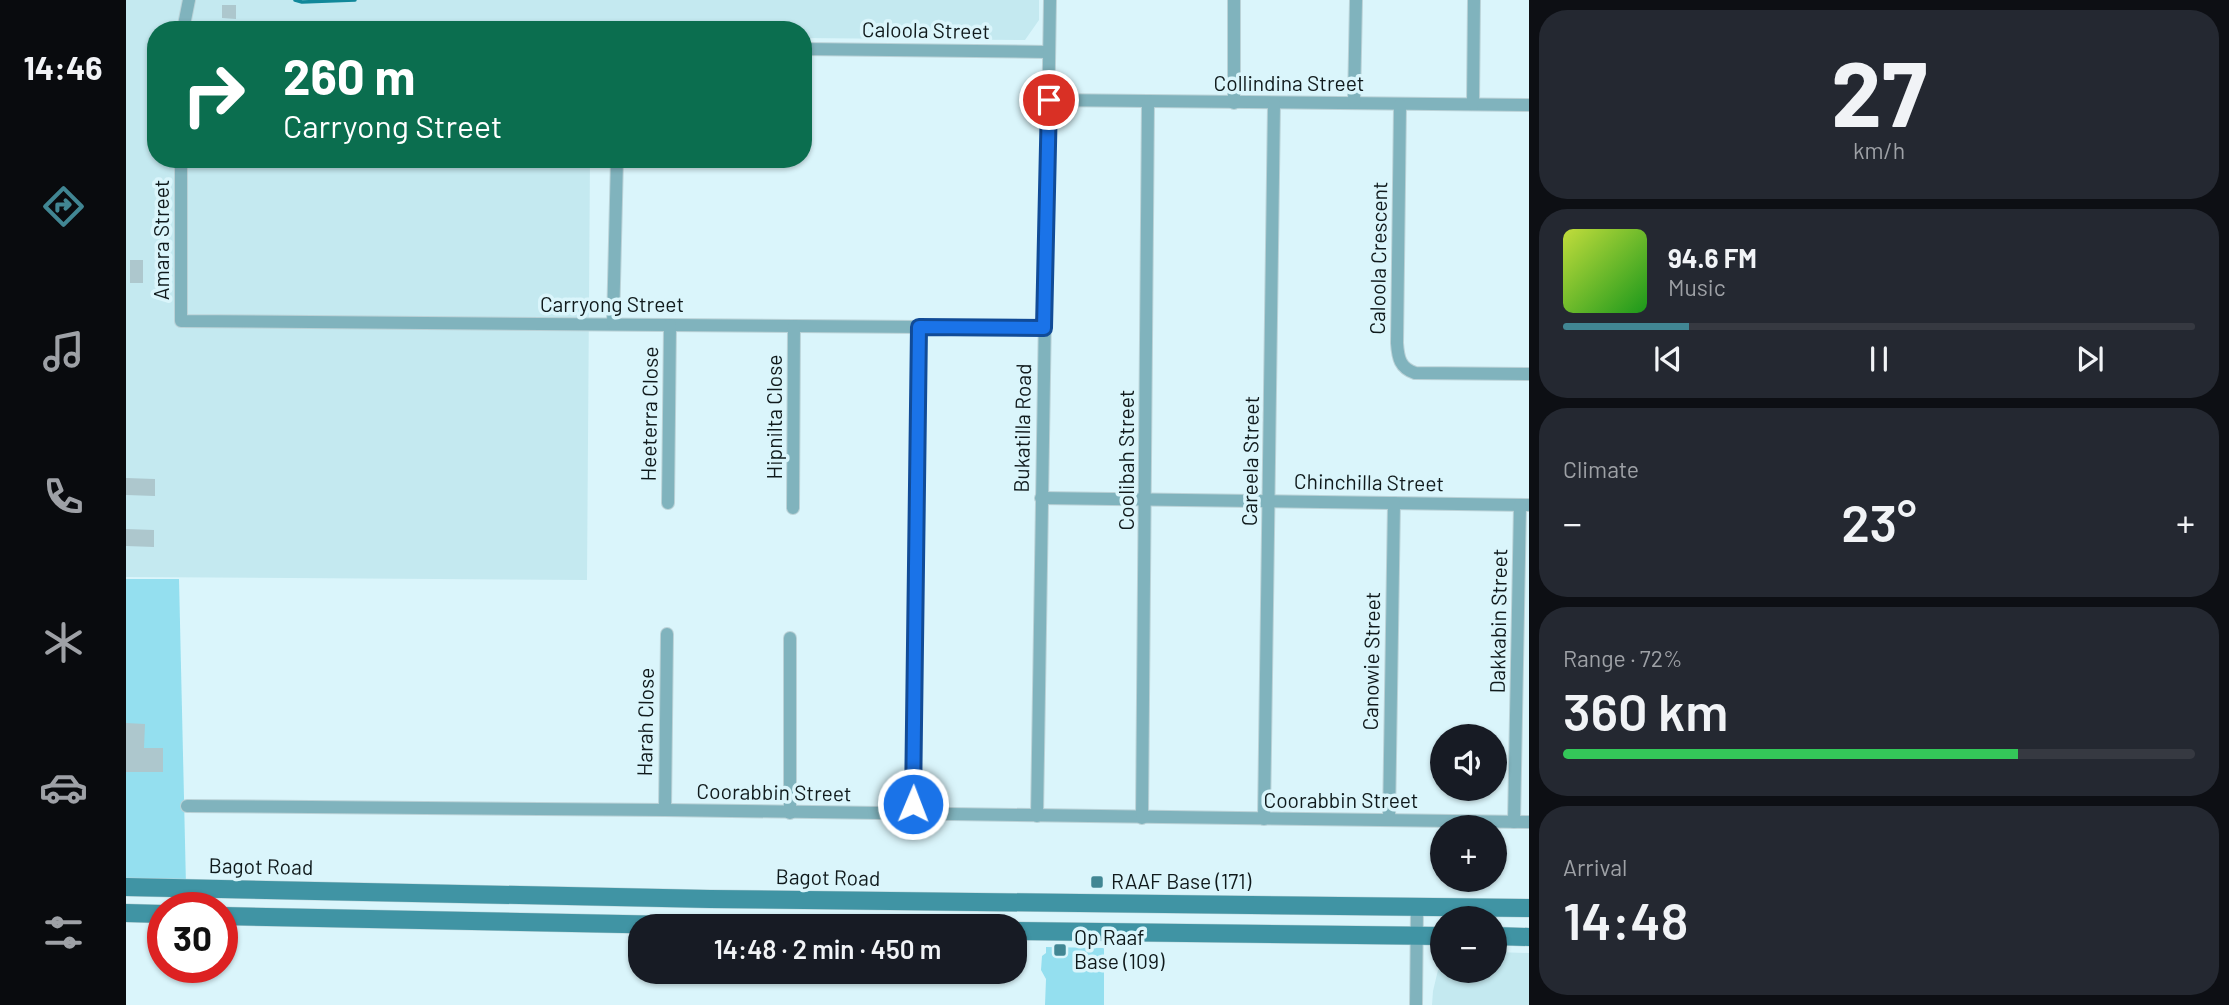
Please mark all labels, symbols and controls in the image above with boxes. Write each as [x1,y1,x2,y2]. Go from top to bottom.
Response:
street label: Caloola Street [862,16,990,43]
text: 27 [1831,36,1927,145]
text: 260 m [283,46,415,105]
text: 14:46 [24,48,102,86]
icon: right [168,49,259,140]
pin [1019,70,1079,130]
street label: Collindina Street [1214,70,1364,95]
icon: arrive [1030,81,1068,119]
text: Carryong Street [283,106,503,144]
text: km/h [1853,136,1905,164]
street label: Amara Street [148,180,173,300]
street label: Caloola Crescent [1364,181,1391,335]
icon: directions [39,182,88,231]
text: 94.6 FM [1668,242,1757,273]
text: Music [1668,273,1726,301]
street label: Carryong Street [540,291,684,316]
icon: music [39,327,88,376]
icon: previous [1649,340,1687,378]
icon: pause [1860,340,1898,378]
icon: next [2071,340,2109,378]
street label: Heeterra Close [635,346,662,482]
street label: Hipnilta Close [761,354,786,480]
street label: Bukatilla Road [1008,363,1035,493]
street label: Coolibah Street [1113,390,1138,530]
street label: Careela Street [1236,396,1263,526]
text: Climate [1563,455,1639,483]
street label: Chinchilla Street [1294,468,1444,495]
icon: phone [39,472,88,521]
text: 23° [1841,490,1917,552]
text: − [1563,499,1582,545]
text: + [2176,499,2195,545]
street label: Dakkabin Street [1484,548,1511,694]
street label: Canowie Street [1357,591,1384,731]
icon: climate [39,618,88,667]
text: Range · 72% [1563,644,1683,672]
street label: Harah Close [631,667,658,777]
text: 360 km [1563,679,1728,741]
map controls [1430,724,1507,983]
button: sound [1430,724,1507,801]
icon: car [39,763,88,812]
position arrow [876,767,950,841]
street label: Coorabbin Street [696,778,852,805]
street label: Coorabbin Street [1263,787,1419,812]
button: + [1430,815,1507,892]
street label: Bagot Road [209,852,314,879]
text: Arrival [1563,853,1627,881]
street label: Bagot Road [776,863,881,890]
place label: RAAF Base (171) [1111,868,1252,893]
marker: RAAF Base (171) [1089,874,1105,890]
text: 14:48 [1563,888,1688,950]
speed limit sign: 30 [147,892,238,983]
button: − [1430,906,1507,983]
icon: filters [39,908,88,957]
place label: Op Raaf Base (109) [1074,924,1165,973]
text: 14:48 · 2 min · 450 m [714,933,941,964]
marker: Op Raaf Base (109) [1052,942,1068,958]

